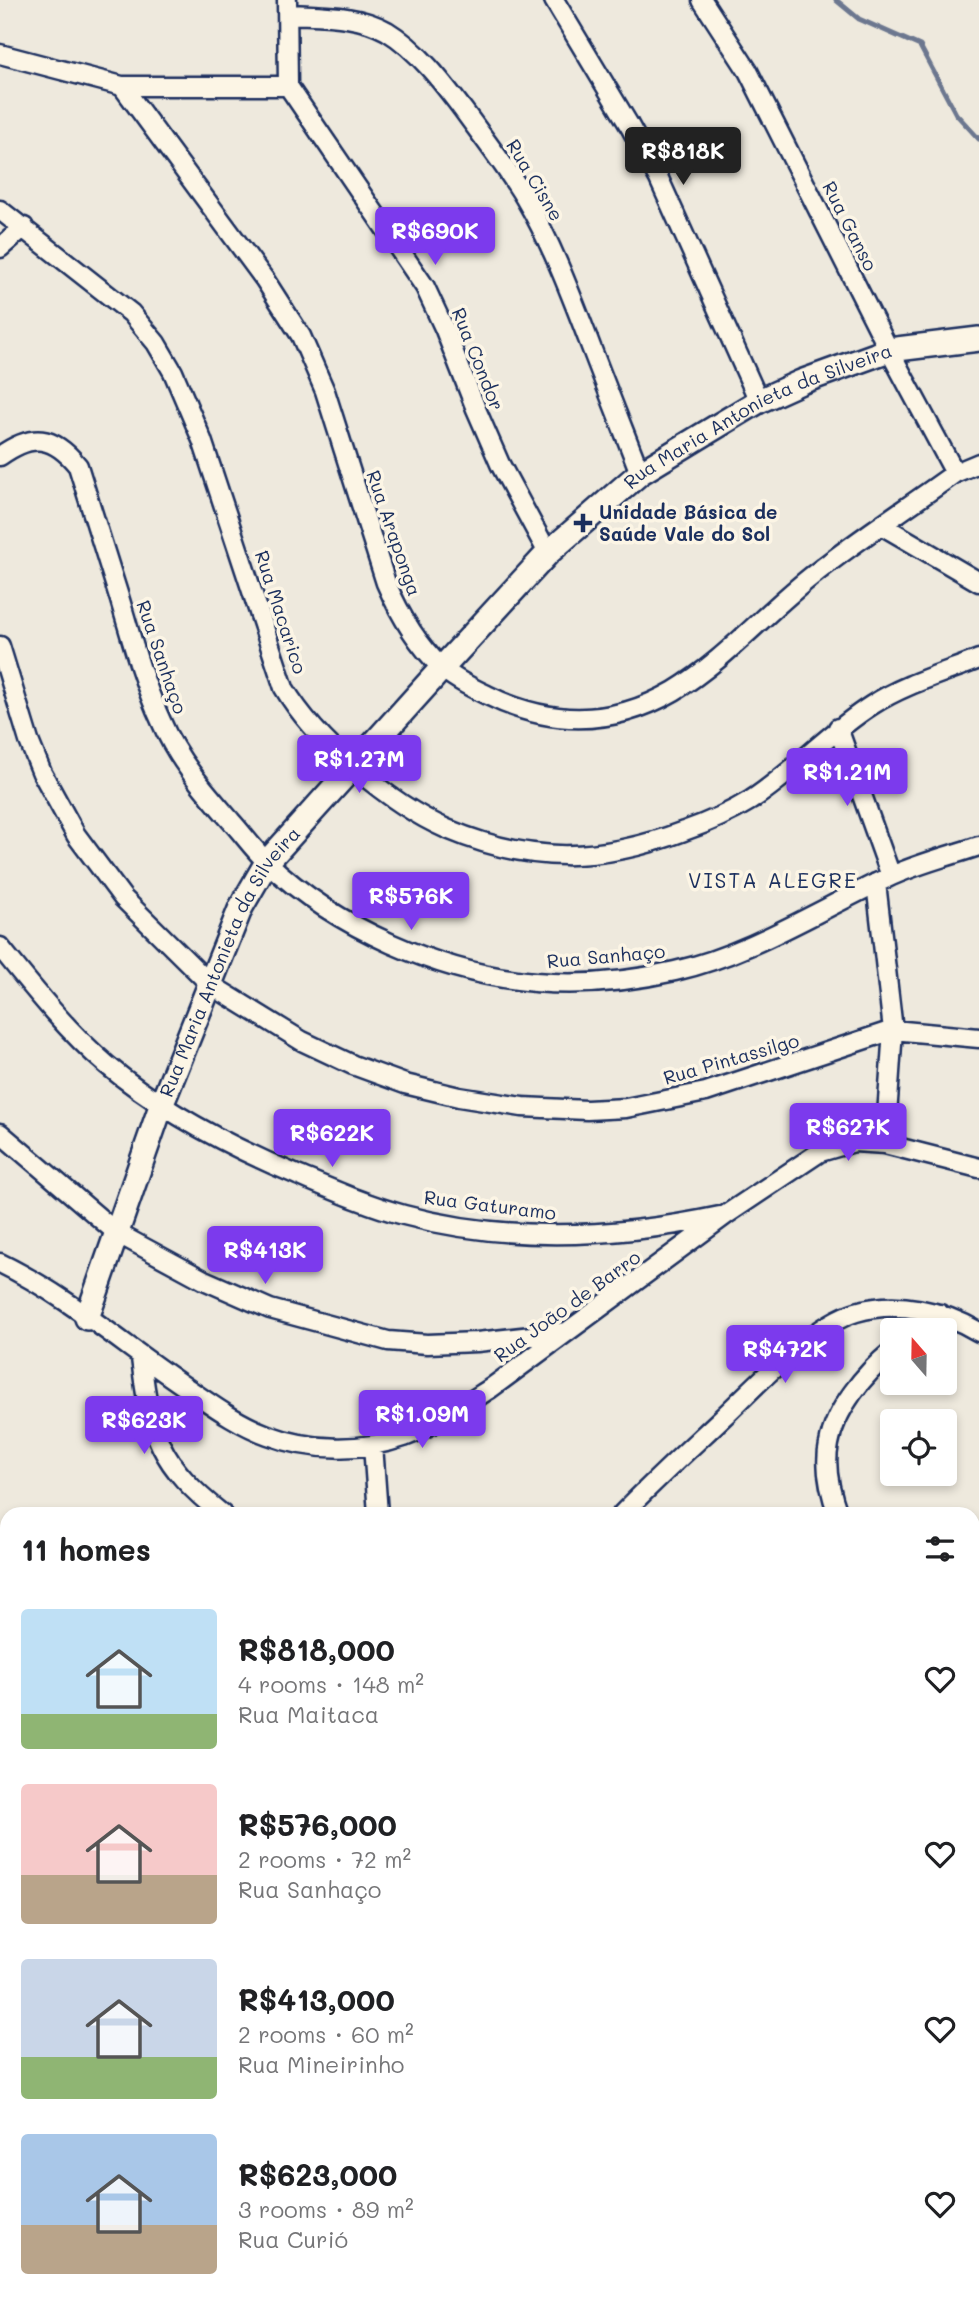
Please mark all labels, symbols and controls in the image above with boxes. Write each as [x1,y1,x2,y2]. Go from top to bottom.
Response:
pin: R$818K [626,128,740,187]
street label: Rua Cisne [501,134,570,225]
text: R$818K [641,135,725,165]
street label: Rua Ganso [817,177,884,275]
pin: R$690K [378,208,492,267]
text: R$690K [391,215,479,245]
street label: Rua Condor [447,304,510,414]
street label: Rua Maria Antonieta da Silveira [618,337,895,494]
street label: Rua Araponga [361,467,428,599]
place label: Unidade Básica de Saúde Vale do Sol [599,499,777,546]
marker: Unidade Básica de Saúde Vale do Sol [573,513,593,533]
street label: Rua Macarico [250,547,313,677]
street label: Rua Sanhaço [131,597,194,717]
pin: R$1.27M [294,736,424,795]
text: R$1.27M [313,743,405,773]
pin: R$1.21M [782,748,912,808]
text: R$1.21M [802,756,892,786]
street label: Rua Maria Antonieta da Silveira [153,821,305,1100]
district label: VISTA ALEGRE [688,866,858,893]
pin: R$576K [354,872,468,932]
text: R$576K [368,880,454,910]
street label: Rua Sanhaço [546,938,666,973]
street label: Rua Pintassilgo [660,1027,802,1090]
pin: R$627K [791,1104,905,1163]
pin: R$622K [275,1110,389,1169]
text: R$627K [806,1111,890,1141]
text: R$622K [290,1117,374,1147]
street label: Rua Gaturamo [423,1184,558,1225]
pin: R$413K [208,1226,322,1286]
text: R$413K [223,1234,307,1264]
street label: Rua João de Barro [488,1244,645,1367]
north arrow [880,1318,957,1395]
map controls [880,1318,957,1486]
pin: R$472K [728,1326,842,1385]
text: R$472K [742,1333,828,1363]
pin: R$1.09M [357,1390,487,1450]
pin: R$623K [87,1396,201,1456]
text: R$1.09M [375,1398,469,1428]
text: R$623K [101,1404,187,1434]
button: locate [880,1409,957,1486]
text: 11 homes [21,1529,151,1569]
icon: filters [921,1530,959,1568]
text: R$818,000 [238,1629,395,1669]
icon: home [77,1637,161,1721]
icon: heart [921,1660,959,1698]
text: 4 rooms · 148 m² [238,1669,424,1699]
text: Rua Maitaca [238,1699,379,1729]
text: R$576,000 [238,1804,397,1844]
icon: home [77,1812,161,1896]
icon: heart [921,1835,959,1873]
text: 2 rooms · 72 m² [238,1844,411,1874]
text: Rua Sanhaço [238,1874,382,1904]
text: R$413,000 [238,1979,395,2019]
icon: home [77,1987,161,2071]
icon: heart [921,2010,959,2048]
text: 2 rooms · 60 m² [238,2019,414,2049]
text: Rua Mineirinho [238,2049,404,2079]
text: R$623,000 [238,2154,397,2194]
icon: home [77,2162,161,2246]
icon: heart [921,2185,959,2223]
text: 3 rooms · 89 m² [238,2194,414,2224]
text: Rua Curió [238,2224,348,2254]

